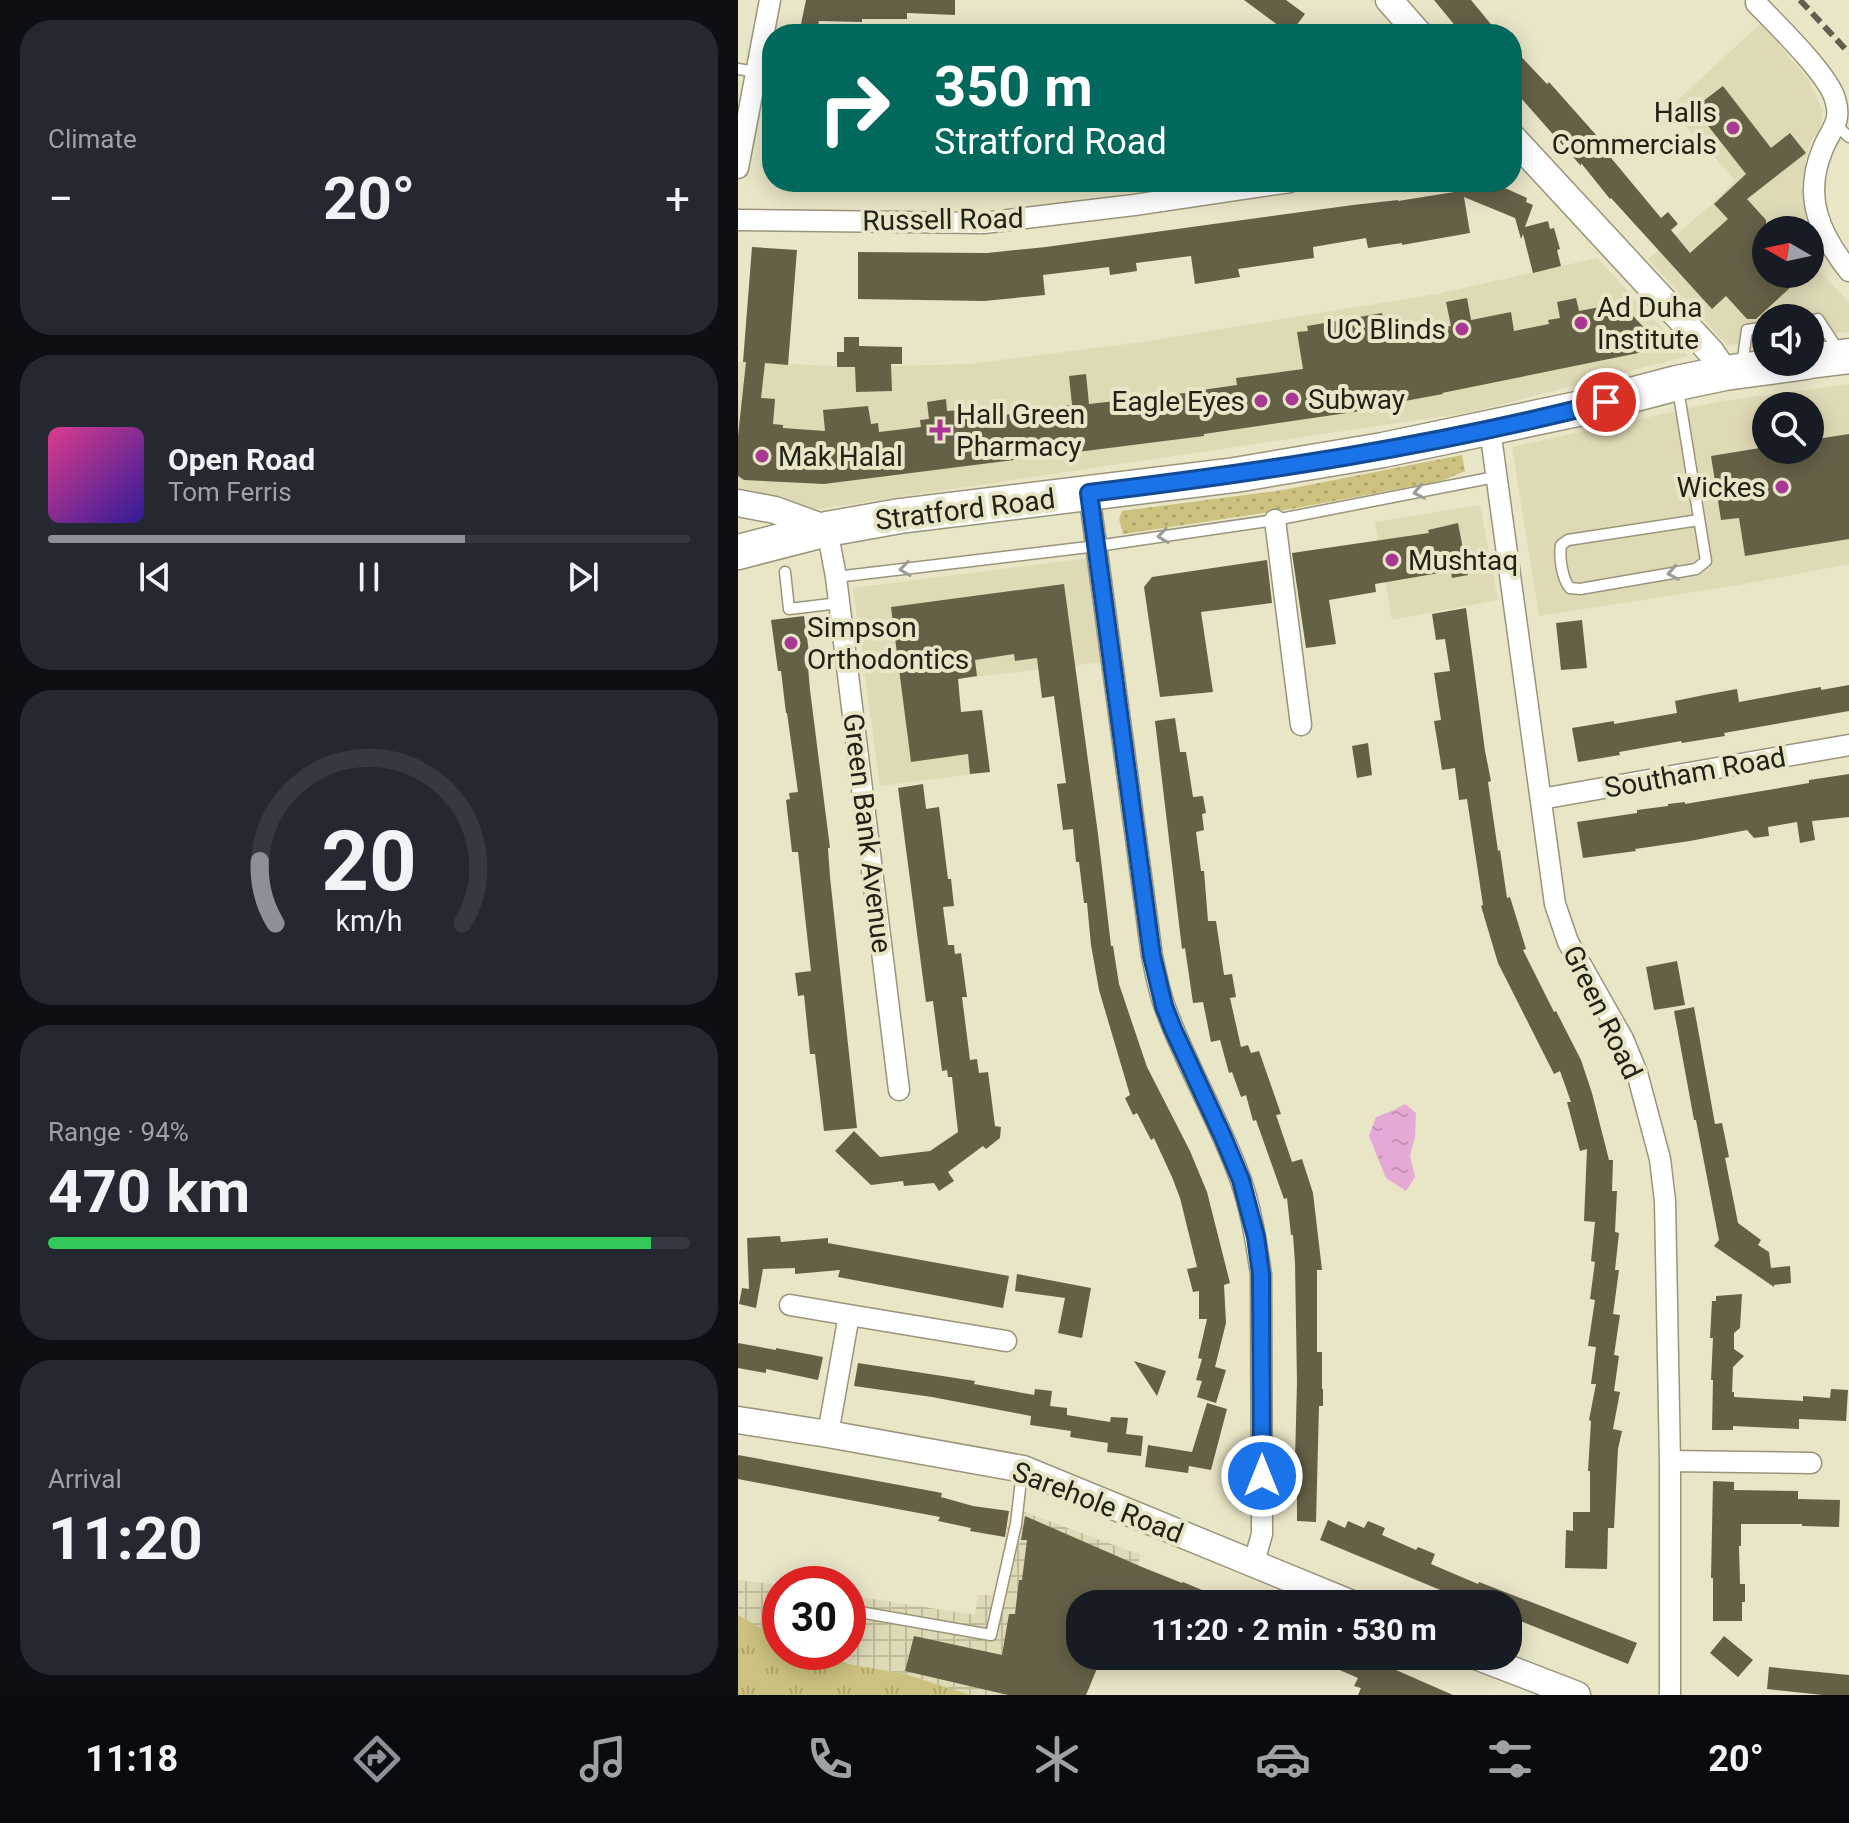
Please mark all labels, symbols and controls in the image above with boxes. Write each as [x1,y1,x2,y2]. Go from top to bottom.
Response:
text: 350 m [934,54,1093,120]
icon: right [802,56,906,160]
place label: Halls Commercials [1552,96,1717,161]
marker: Halls Commercials [1724,119,1742,137]
text: Stratford Road [934,121,1167,163]
text: Climate [48,124,137,154]
text: 20° [323,163,415,234]
text: − [48,173,73,225]
text: + [665,173,690,225]
street label: Russell Road [862,202,1024,237]
north arrow [1752,216,1824,288]
map controls [1752,216,1824,464]
place label: Ad Duha Institute [1597,291,1702,356]
button: sound [1752,304,1824,376]
place label: UC Blinds [1326,313,1446,346]
marker: Ad Duha Institute [1572,314,1590,332]
marker: UC Blinds [1453,320,1471,338]
pin [1572,368,1640,436]
icon: arrive [1584,380,1628,424]
place label: Subway [1308,383,1405,416]
place label: Eagle Eyes [1112,385,1245,418]
marker: Subway [1283,390,1301,408]
marker: Eagle Eyes [1252,392,1270,410]
button: search [1752,392,1824,464]
place label: Hall Green Pharmacy [956,398,1085,463]
marker: Hall Green Pharmacy [931,421,949,439]
place label: Mak Halal [778,440,903,473]
text: Open Road [168,442,315,477]
marker: Mak Halal [753,447,771,465]
place label: Wickes [1676,471,1766,504]
text: Tom Ferris [168,477,292,507]
marker: Wickes [1773,478,1791,496]
street label: Stratford Road [873,482,1057,537]
one-way arrow [1413,483,1426,500]
one-way arrow [1156,527,1170,544]
place label: Mushtaq [1408,544,1518,577]
marker: Mushtaq [1383,551,1401,569]
icon: previous [133,555,177,599]
icon: pause [347,555,391,599]
icon: next [561,555,605,599]
one-way arrow [898,560,911,577]
one-way arrow [1666,564,1680,581]
place label: Simpson Orthodontics [807,611,969,676]
marker: Simpson Orthodontics [782,634,800,652]
street label: Green Bank Avenue [836,711,899,955]
street label: Southam Road [1602,740,1788,805]
text: 20 [321,812,417,909]
text: km/h [335,904,403,938]
street label: Green Road [1556,940,1649,1084]
text: Range · 94% [48,1117,189,1147]
text: 470 km [48,1156,250,1227]
position arrow [1220,1434,1304,1518]
street label: Sarehole Road [1008,1455,1188,1550]
text: Arrival [48,1464,122,1494]
text: 11:20 [48,1503,203,1574]
speed limit sign: 30 [762,1566,866,1670]
text: 11:20 · 2 min · 530 m [1151,1612,1437,1647]
icon: directions [349,1731,405,1787]
icon: music [575,1731,631,1787]
icon: phone [802,1731,858,1787]
icon: climate [1029,1731,1085,1787]
icon: car [1255,1731,1311,1787]
icon: filters [1482,1731,1538,1787]
text: 11:18 [85,1738,178,1780]
text: 20° [1708,1738,1764,1780]

